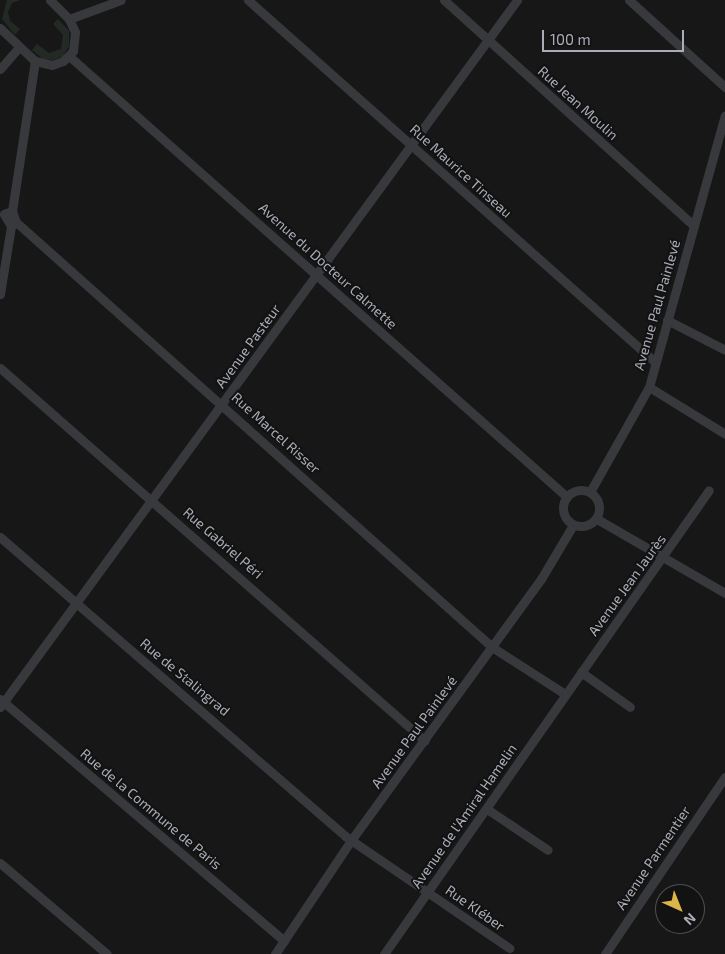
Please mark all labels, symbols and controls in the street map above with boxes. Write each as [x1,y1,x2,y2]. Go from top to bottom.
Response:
scale bar [545,20,688,52]
text: 100 m [550,30,591,48]
street label: Rue Jean Moulin [534,62,622,144]
street label: Rue Maurice Tinseau [406,121,516,221]
street label: Avenue du Docteur Calmette [255,199,401,333]
street label: Avenue Paul Painlevé [630,238,684,372]
street label: Avenue Pasteur [212,301,284,391]
street label: Rue Marcel Risser [228,389,324,477]
street label: Rue Gabriel Péri [180,504,266,582]
street label: Avenue Jean Jaurès [584,531,670,639]
street label: Rue de Stalingrad [137,635,233,719]
street label: Avenue Paul Painlevé [367,672,461,792]
street label: Avenue de l'Amiral Hamelin [408,740,520,892]
street label: Rue de la Commune de Paris [77,745,225,873]
street label: Avenue Parmentier [612,803,694,913]
street label: Rue Kléber [442,882,508,934]
north arrow [655,884,705,934]
text: N [681,910,700,929]

